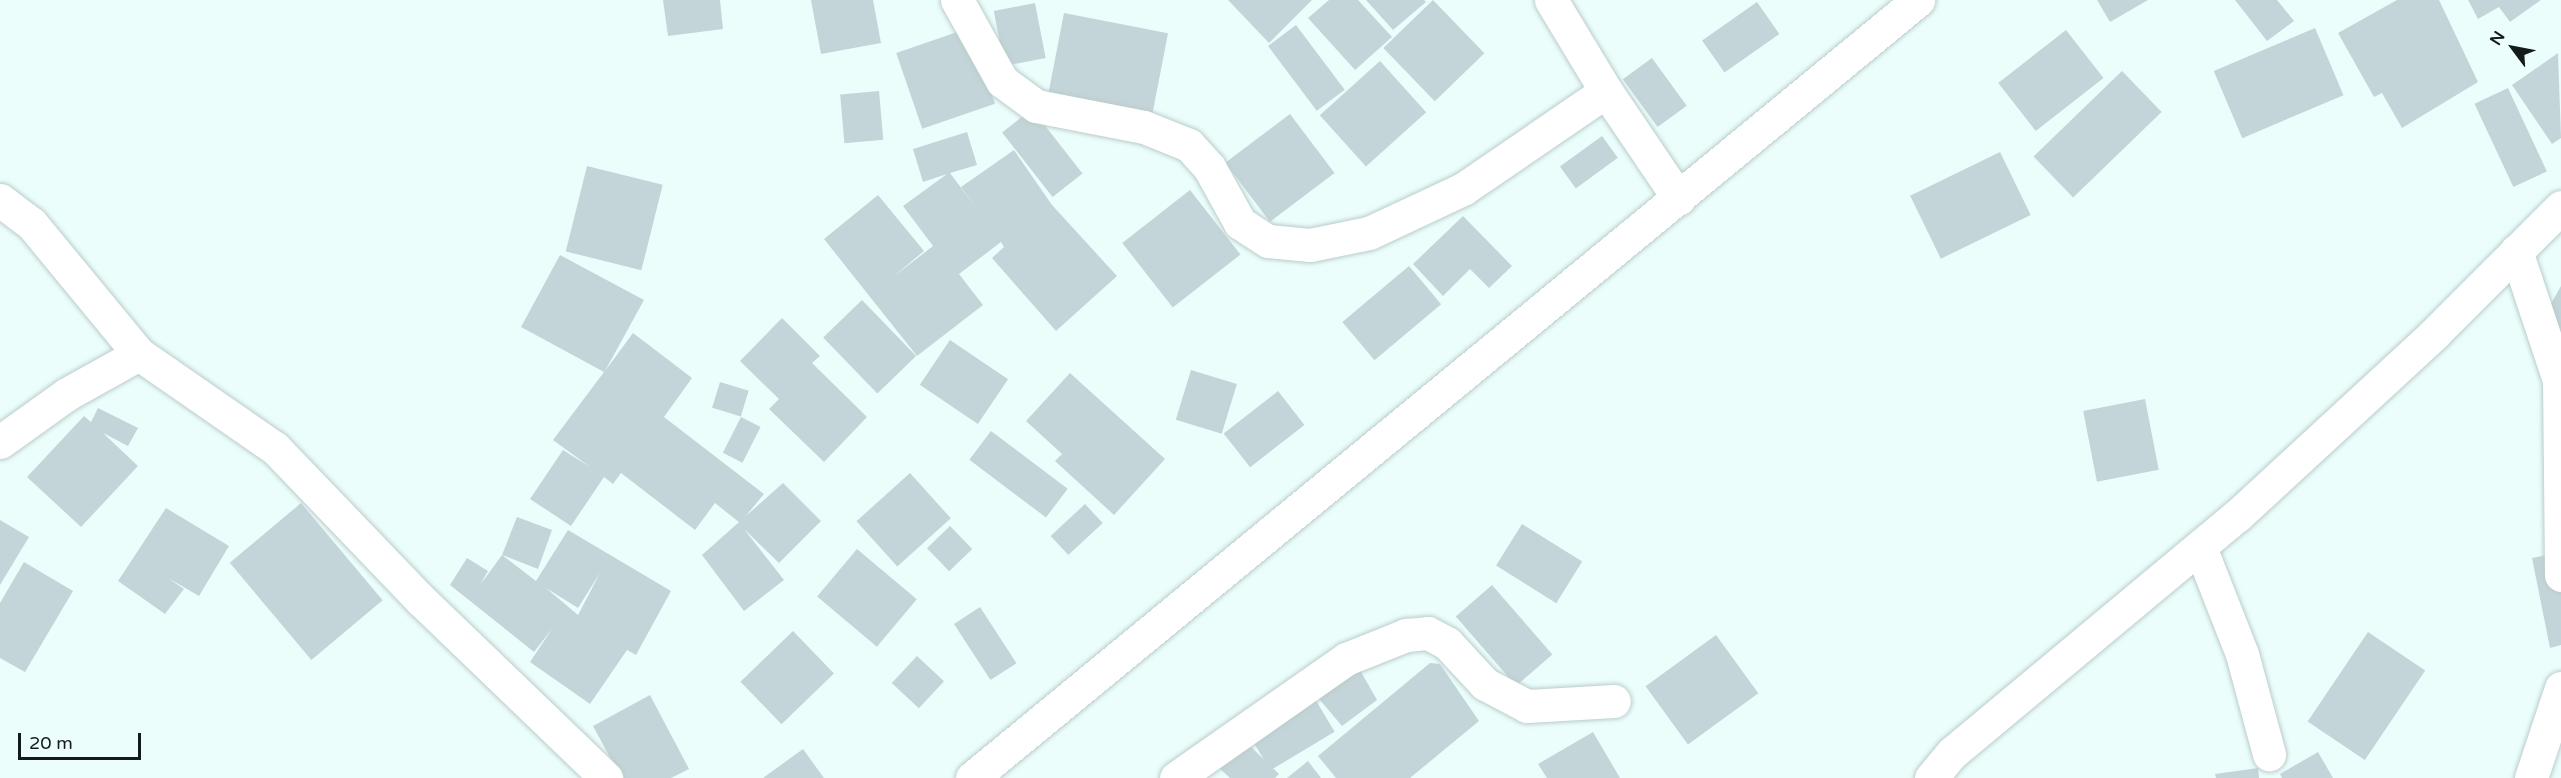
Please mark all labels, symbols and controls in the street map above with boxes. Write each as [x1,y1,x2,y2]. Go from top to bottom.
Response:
north arrow [2483,18,2543,78]
text: N [2486,28,2510,49]
scale bar [21,721,144,759]
text: 20 m [29,732,73,754]

